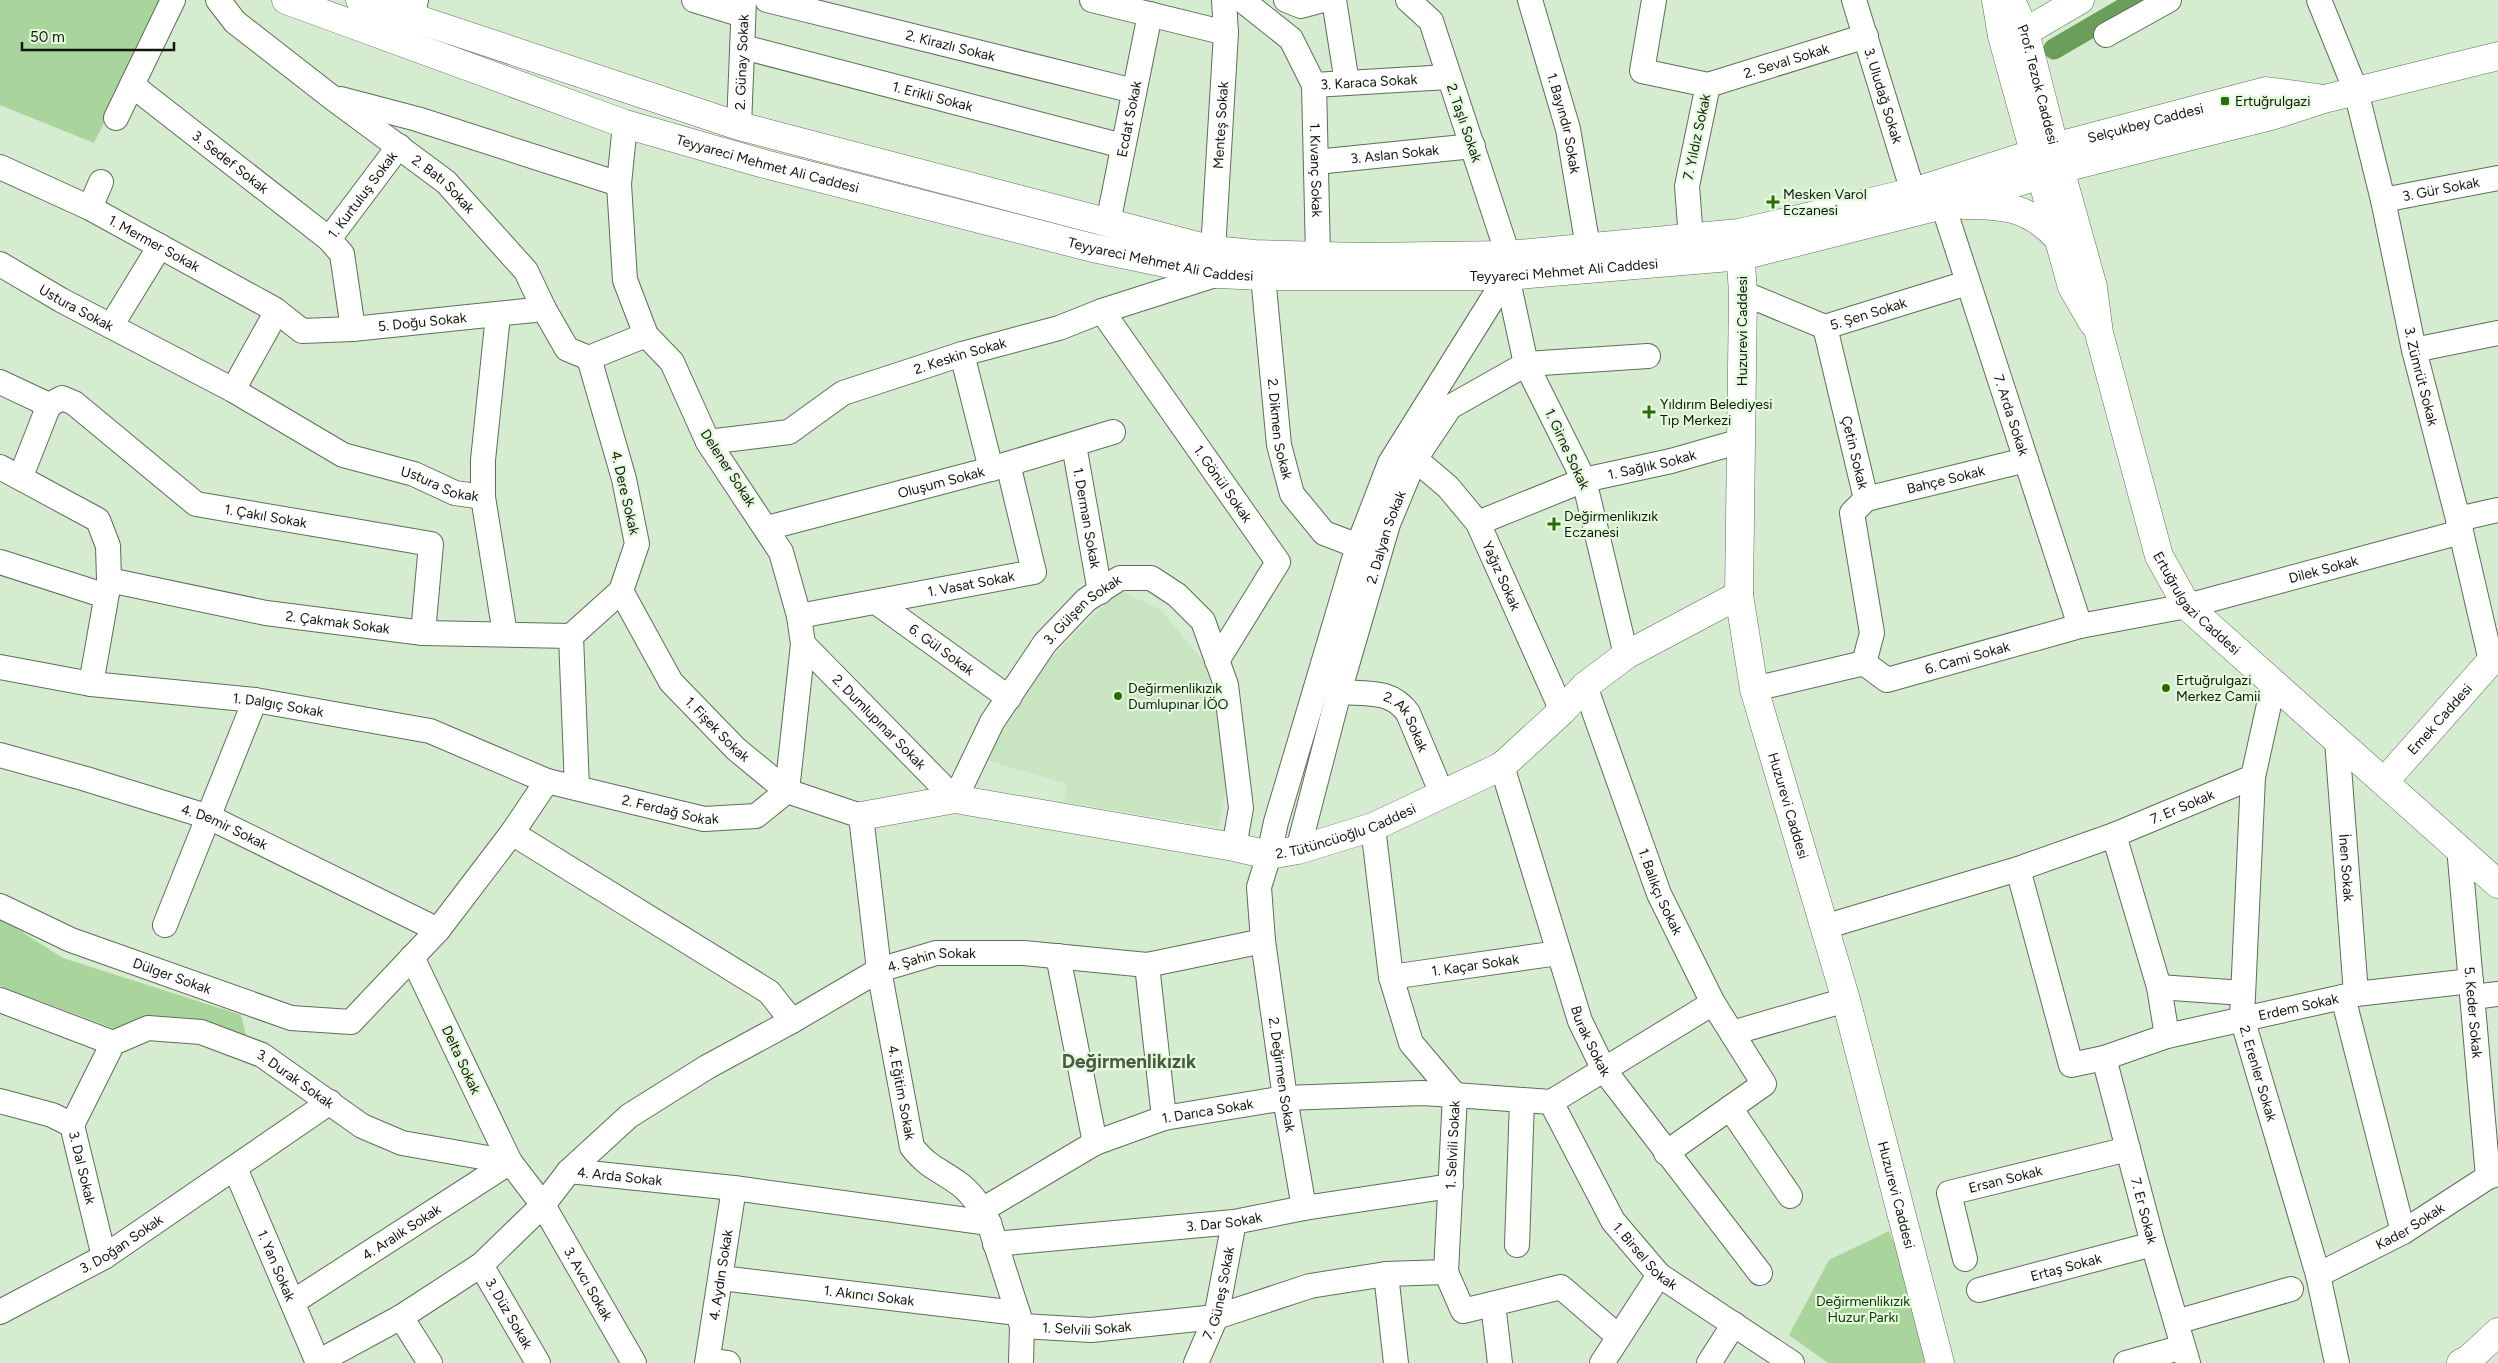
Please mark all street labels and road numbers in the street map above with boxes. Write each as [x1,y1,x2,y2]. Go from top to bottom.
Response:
street label: 2. Günay Sokak [731,14,752,110]
street label: Prof. Tezok Caddesi [2014,22,2062,146]
street label: 2. Kirazlı Sokak [904,26,997,65]
street label: 2. Seval Sokak [1742,39,1831,82]
street label: 3. Uludağ Sokak [1861,46,1906,146]
street label: 3. Karaca Sokak [1320,70,1418,93]
street label: 1. Bayındır Sokak [1543,71,1584,175]
street label: 1. Erikli Sokak [891,78,975,115]
street label: Ecdat Sokak [1113,79,1145,159]
street label: Menteş Sokak [1209,81,1232,169]
street label: 2. Taşlı Sokak [1443,82,1485,165]
street label: 7. Yıldız Sokak [1680,92,1714,182]
street label: Selçukbey Caddesi [2086,99,2205,146]
street label: 1. Kıvanç Sokak [1306,123,1326,218]
street label: 3. Sedef Sokak [189,127,272,197]
street label: Teyyareci Mehmet Ali Caddesi [674,131,861,196]
street label: 3. Aslan Sokak [1350,141,1440,167]
street label: 1. Kurtuluş Sokak [324,148,401,242]
street label: 2. Batı Sokak [409,151,479,217]
street label: 3. Gür Sokak [2401,173,2481,205]
street label: 1. Mermer Sokak [105,211,203,275]
street label: Teyyareci Mehmet Ali Caddesi [1066,233,1254,284]
street label: Teyyareci Mehmet Ali Caddesi [1470,255,1659,285]
street label: Huzurevi Caddesi [1734,276,1751,386]
street label: Ustura Sokak [36,281,117,335]
street label: 5. Şen Sokak [1828,294,1909,333]
street label: 5. Doğu Sokak [377,309,468,335]
street label: 3. Zümrüt Sokak [2401,325,2442,428]
street label: 2. Keskin Sokak [912,334,1008,378]
street label: 7. Arda Sokak [1990,372,2033,458]
street label: 2. Dikmen Sokak [1264,378,1296,481]
street label: 1. Girne Sokak [1541,406,1593,492]
street label: Çetin Sokak [1838,414,1872,491]
street label: Delener Sokak [697,426,759,510]
street label: 1. Gönül Sokak [1190,442,1256,526]
street label: 1. Sağlık Sokak [1606,446,1698,483]
street label: 4. Dere Sokak [607,449,643,537]
street label: Ustura Sokak [399,462,480,505]
street label: Bahçe Sokak [1905,462,1987,497]
street label: Oluşum Sokak [896,463,986,502]
street label: 1. Derman Sokak [1070,466,1104,570]
street label: 2. Dalyan Sokak [1363,488,1409,586]
street label: 1. Çakıl Sokak [223,500,308,531]
street label: Yağız Sokak [1479,539,1525,613]
street label: Ertuğrulgazi Caddesi [2150,548,2244,658]
street label: Dilek Sokak [2287,552,2360,587]
street label: 1. Vasat Sokak [926,567,1016,600]
street label: 3. Gülşen Sokak [1040,571,1124,648]
street label: 2. Çakmak Sokak [285,607,391,637]
street label: 6. Gül Sokak [906,620,978,679]
street label: 6. Cami Sokak [1923,638,2012,678]
street label: 2. Dumlupınar Sokak [829,671,930,773]
street label: Emek Caddesi [2404,680,2476,758]
street label: 2. Ak Sokak [1381,688,1432,755]
street label: 1. Dalgıç Sokak [232,689,325,721]
street label: 1. Fişek Sokak [681,693,753,765]
street label: Huzurevi Caddesi [1765,750,1812,861]
street label: 7. Er Sokak [2147,786,2217,828]
street label: 2. Ferdağ Sokak [620,791,719,827]
street label: 4. Demir Sokak [179,800,271,853]
street label: 2. Tütüncüoğlu Caddesi [1274,800,1418,862]
street label: İnen Sokak [2336,833,2358,902]
street label: 1. Balıkçı Sokak [1635,846,1686,938]
street label: 4. Şahin Sokak [885,945,976,976]
street label: 1. Kaçar Sokak [1430,950,1520,980]
street label: Dülger Sokak [131,954,214,998]
street label: 5. Keder Sokak [2461,966,2486,1059]
street label: Erdem Sokak [2257,990,2340,1024]
street label: Burak Sokak [1567,1004,1614,1080]
street label: 2. Değirmen Sokak [1265,1016,1299,1134]
street label: Delta Sokak [438,1023,484,1097]
street label: 2. Erenler Sokak [2236,1024,2281,1123]
street label: 4. Eğitim Sokak [885,1044,919,1141]
street label: 3. Durak Sokak [255,1045,338,1112]
street label: 1. Darıca Sokak [1161,1095,1255,1127]
street label: 1. Selvili Sokak [1442,1100,1463,1190]
street label: 3. Dal Sokak [65,1129,99,1206]
street label: Huzurevi Caddesi [1874,1139,1919,1250]
street label: Ersan Sokak [1967,1162,2044,1196]
street label: 4. Arda Sokak [576,1163,663,1189]
street label: 7. Er Sokak [2127,1176,2161,1246]
street label: Kader Sokak [2373,1199,2447,1253]
street label: 4. Aralık Sokak [359,1200,444,1264]
street label: 3. Dar Sokak [1185,1208,1263,1235]
street label: 3. Doğan Sokak [77,1211,166,1277]
street label: 1. Birsel Sokak [1609,1219,1681,1293]
street label: 1. Yan Sokak [254,1227,299,1304]
street label: 4. Aydın Sokak [705,1228,736,1322]
street label: 3. Avcı Sokak [561,1244,616,1324]
street label: 7. Güneş Sokak [1199,1245,1238,1342]
street label: Ertaş Sokak [2029,1249,2104,1285]
street label: 3. Düz Sokak [482,1275,536,1352]
street label: 1. Akıncı Sokak [823,1282,915,1309]
street label: 1. Selvili Sokak [1042,1317,1132,1338]

